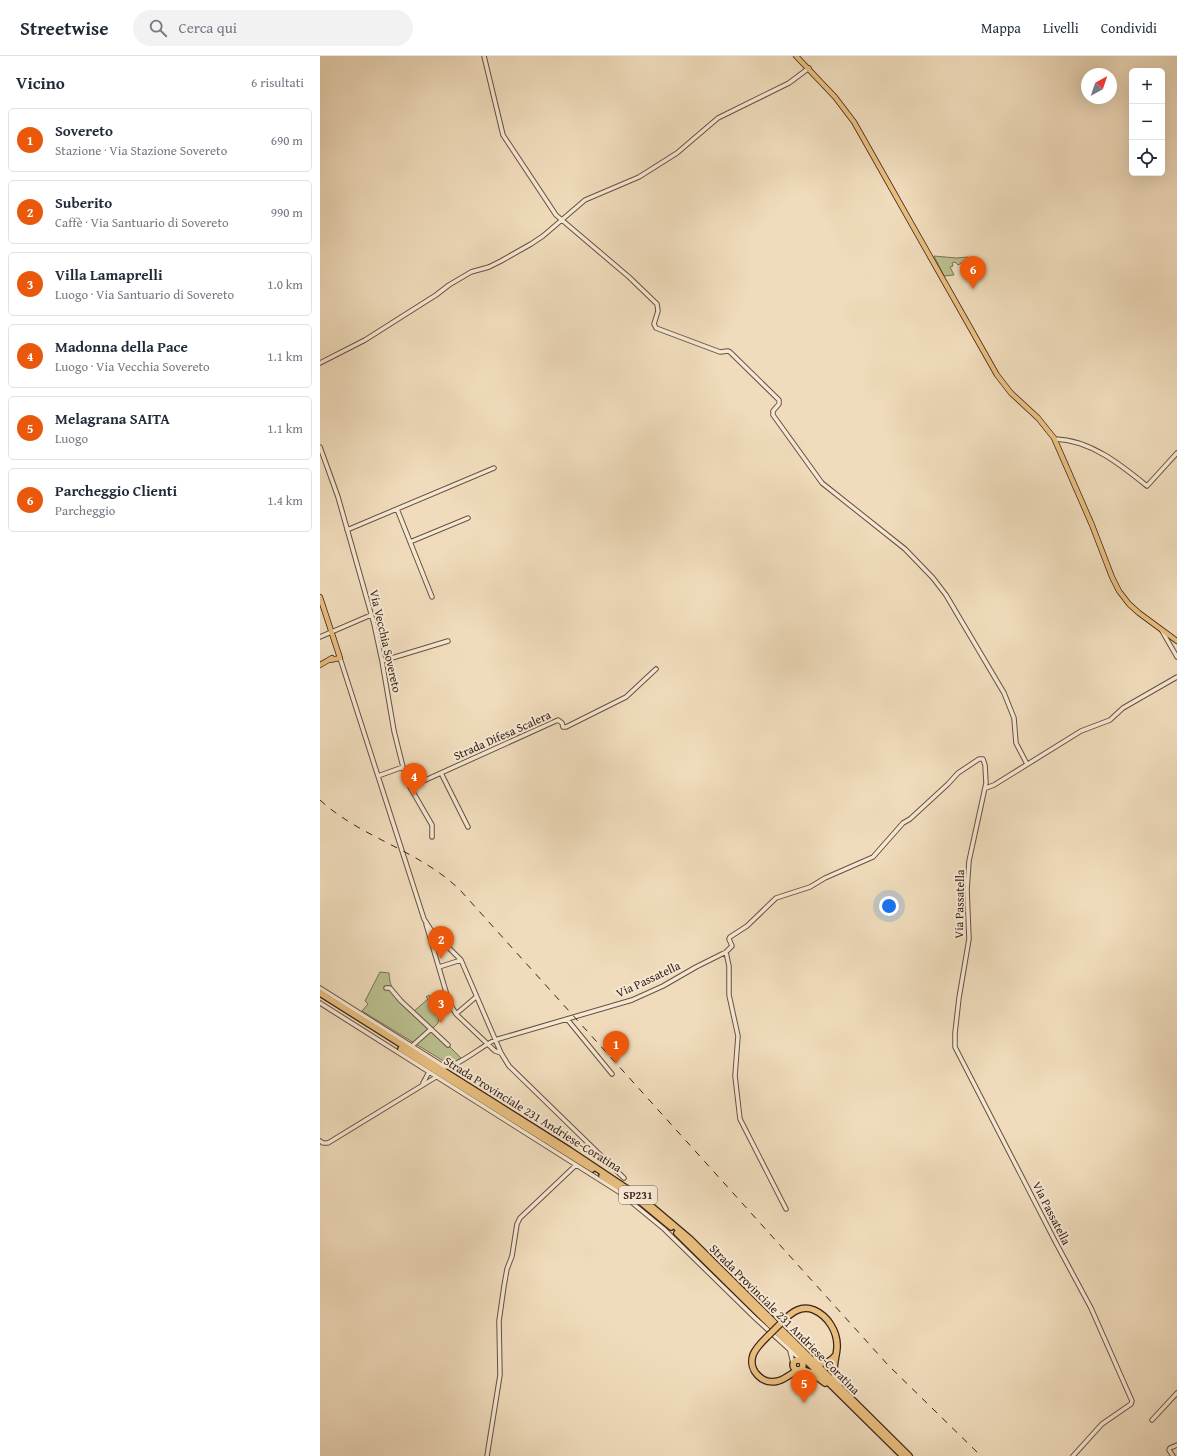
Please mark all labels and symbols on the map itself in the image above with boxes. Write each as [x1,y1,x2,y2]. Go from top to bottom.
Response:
north arrow [1081,68,1117,104]
pin: 6 [960,256,986,289]
street label: Via Vecchia Sovereto [366,588,406,694]
street label: Strada Difesa Scalera [451,706,554,764]
pin: 4 [401,763,427,796]
street label: Via Passatella [950,869,968,939]
your location [879,896,899,916]
pin: 2 [428,926,454,959]
street label: Via Passatella [613,957,683,1001]
pin: 3 [428,990,454,1023]
pin: 1 [603,1031,629,1064]
street label: Strada Provinciale 231 Andriese-Coratina [441,1052,625,1176]
street label: Via Passatella [1029,1178,1075,1248]
road number: SP231 [619,1186,657,1204]
street label: Strada Provinciale 231 Andriese-Coratina [706,1240,864,1398]
pin: 5 [791,1370,817,1403]

